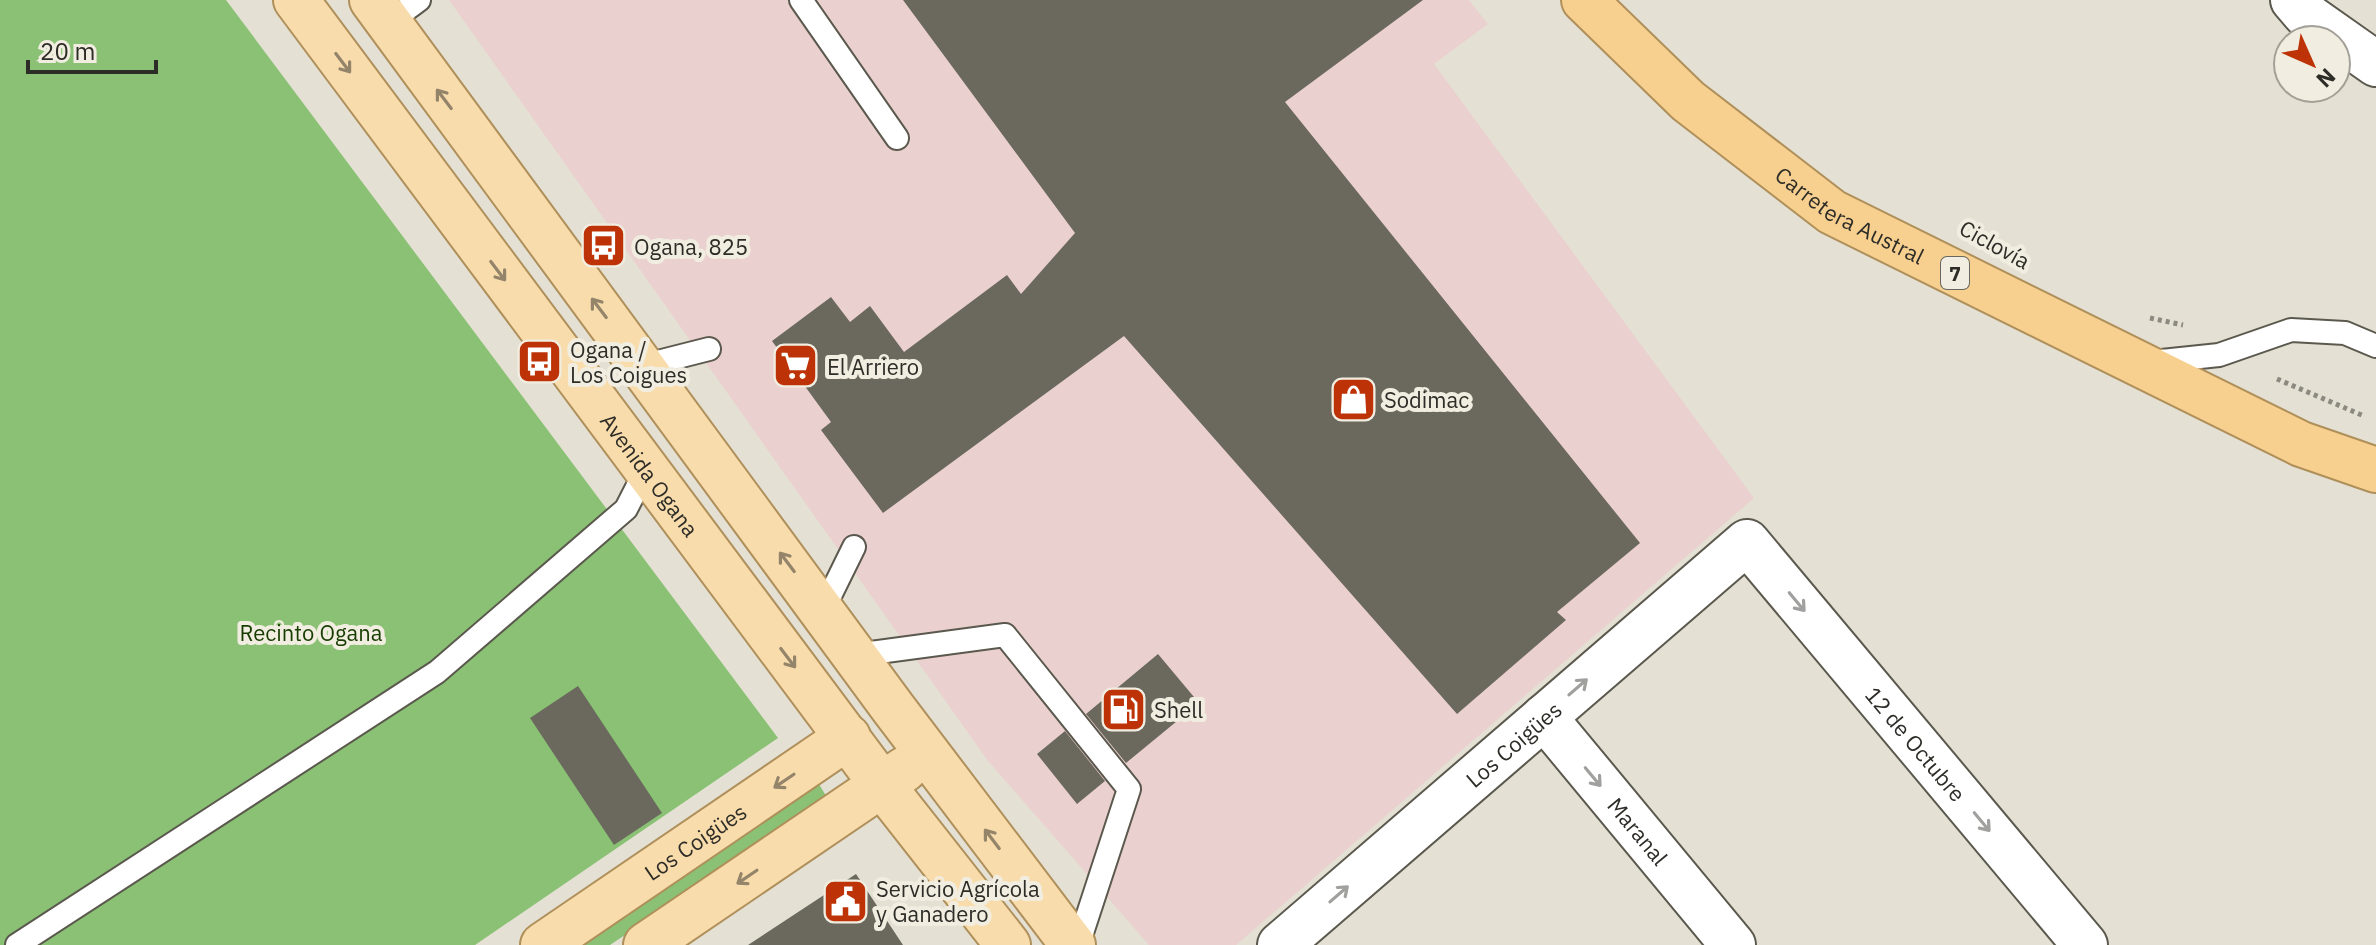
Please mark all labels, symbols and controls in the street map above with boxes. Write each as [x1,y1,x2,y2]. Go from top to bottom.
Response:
scale bar [28,24,156,74]
north arrow [2272,24,2352,104]
text: 20 m [40,35,95,67]
one-way arrow [334,51,351,73]
text: N [2311,63,2342,94]
one-way arrow [436,89,453,110]
street label: Carretera Austral [1770,159,1930,270]
street label: Ciclovía [1955,213,2036,275]
bus stop icon: Ogana, 825 [579,222,627,270]
place label: Ogana, 825 [634,232,748,261]
road number: 7 [1941,257,1969,289]
one-way arrow [489,260,506,281]
one-way arrow [591,298,608,319]
place label: Ogana / Los Coigues [570,335,687,389]
bus stop icon: Ogana / Los Coigues [515,338,563,386]
supermarket icon: El Arriero [772,342,820,390]
place label: El Arriero [827,352,919,381]
shop icon: Sodimac [1329,375,1377,423]
place label: Sodimac [1384,385,1469,414]
street label: Avenida Ogana [595,407,706,542]
one-way arrow [779,552,796,573]
one-way arrow [1788,591,1806,611]
park label: Recinto Ogana [239,618,383,647]
one-way arrow [779,647,796,669]
one-way arrow [1567,679,1587,697]
street label: 12 de Octubre [1860,680,1973,807]
fuel station icon: Shell [1099,685,1147,733]
street label: Los Coigües [1459,694,1567,793]
place label: Shell [1154,695,1203,724]
one-way arrow [1585,766,1602,787]
one-way arrow [773,773,795,789]
street label: Maranal [1602,791,1675,871]
street label: Los Coigües [638,796,752,886]
one-way arrow [1973,812,1991,832]
one-way arrow [983,828,1000,850]
one-way arrow [736,869,759,885]
place label: Servicio Agrícola y Ganadero [876,874,1040,928]
public building icon: Servicio Agrícola y Ganadero [821,877,869,925]
one-way arrow [1328,885,1348,903]

